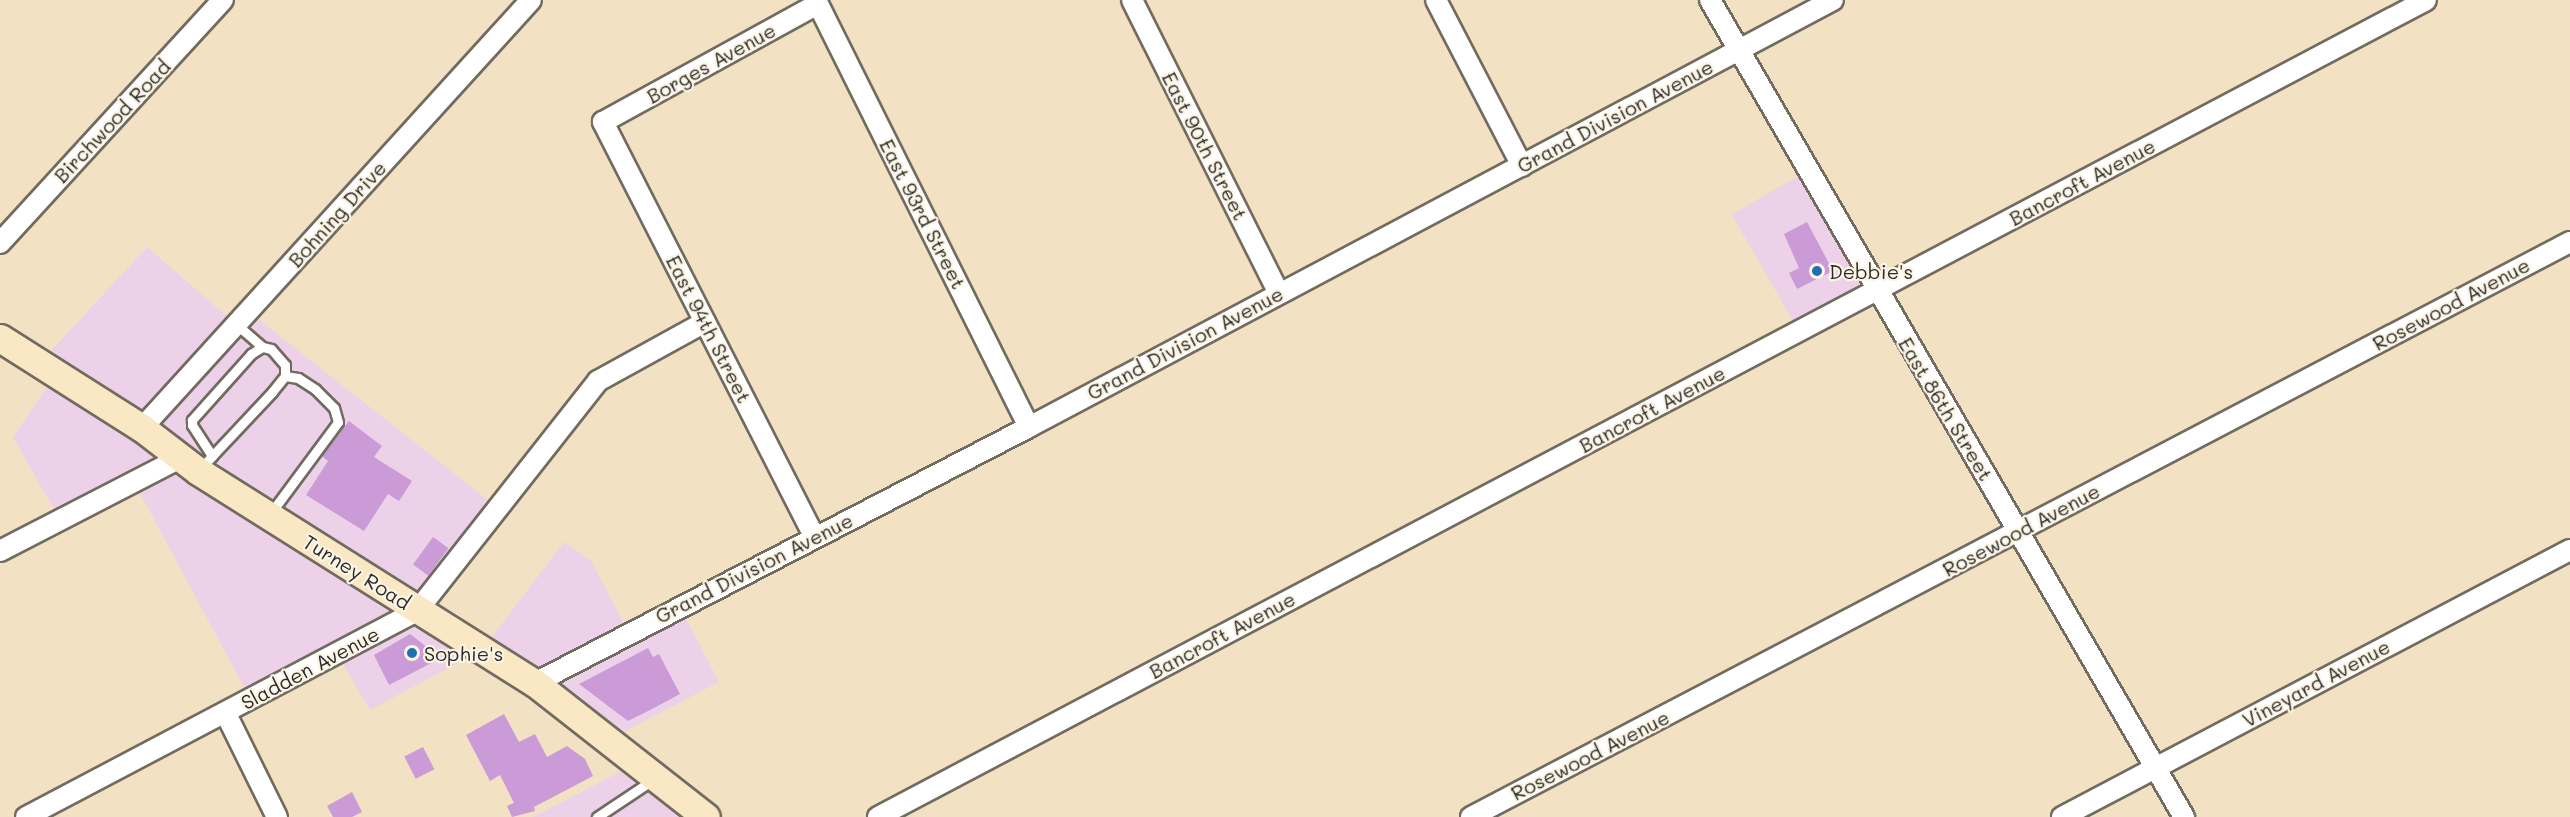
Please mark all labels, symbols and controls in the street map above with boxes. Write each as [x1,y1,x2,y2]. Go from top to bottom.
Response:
street label: Borges Avenue [642,18,780,108]
street label: Birchwood Road [49,54,175,188]
street label: Grand Division Avenue [1513,54,1717,178]
street label: East 90th Street [1157,68,1253,224]
street label: Bancroft Avenue [2005,133,2159,231]
street label: East 93rd Street [875,135,971,293]
street label: Bohning Drive [283,156,391,272]
street label: East 94th Street [661,251,757,407]
street label: Rosewood Avenue [2368,252,2534,356]
place label: Debbie's [1829,259,1913,283]
marker: Debbie's [1810,264,1824,278]
street label: Grand Division Avenue [1083,281,1287,405]
street label: East 86th Street [1894,333,1998,485]
street label: Bancroft Avenue [1575,360,1729,458]
street label: Rosewood Avenue [1938,478,2104,582]
street label: Grand Division Avenue [651,508,857,628]
street label: Turney Road [299,529,415,615]
street label: Bancroft Avenue [1145,586,1299,684]
street label: Sladden Avenue [237,621,383,715]
street label: Vineyard Avenue [2238,634,2394,732]
place label: Sophie's [424,641,503,665]
marker: Sophie's [405,646,419,660]
street label: Rosewood Avenue [1507,705,1673,805]

